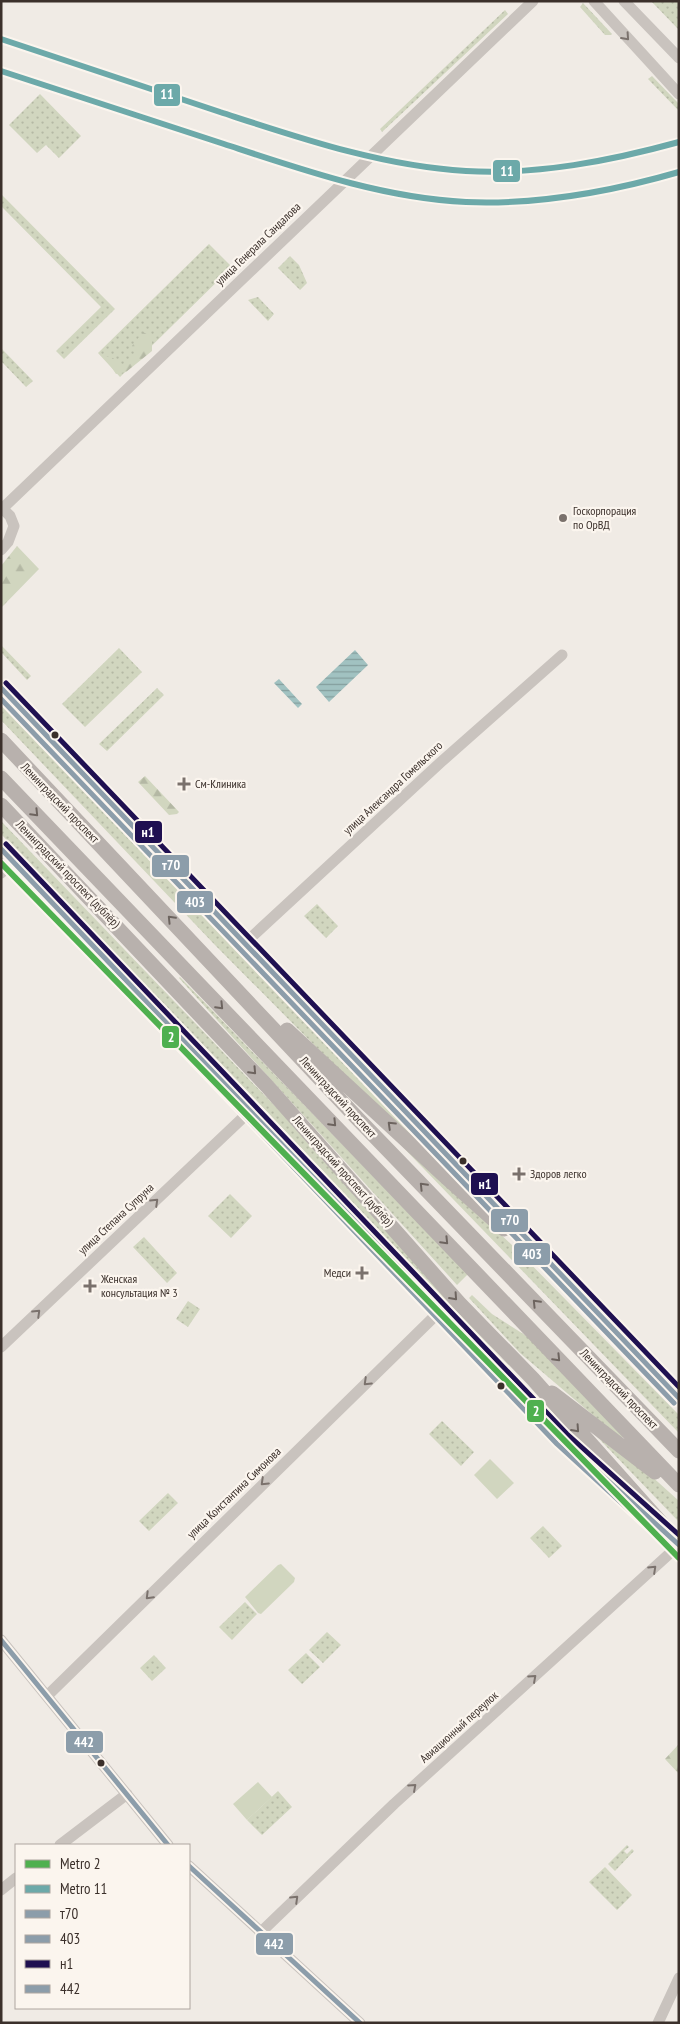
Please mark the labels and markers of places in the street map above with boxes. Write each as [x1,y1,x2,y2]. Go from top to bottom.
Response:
place label: Госкорпорация по ОрВД [573,503,637,532]
marker: Госкорпорация по ОрВД [557,512,569,524]
unlabelled marker [50,730,60,740]
place label: См-Клиника [195,776,246,791]
marker: См-Клиника [177,777,191,791]
unlabelled marker [458,1156,468,1166]
place label: Здоров легко [530,1166,587,1181]
marker: Здоров легко [512,1167,526,1181]
place label: Медси [324,1265,351,1280]
marker: Медси [355,1266,369,1280]
place label: Женская консультация № 3 [100,1271,178,1300]
marker: Женская консультация № 3 [83,1279,97,1293]
unlabelled marker [496,1381,506,1391]
unlabelled marker [96,1758,106,1768]

